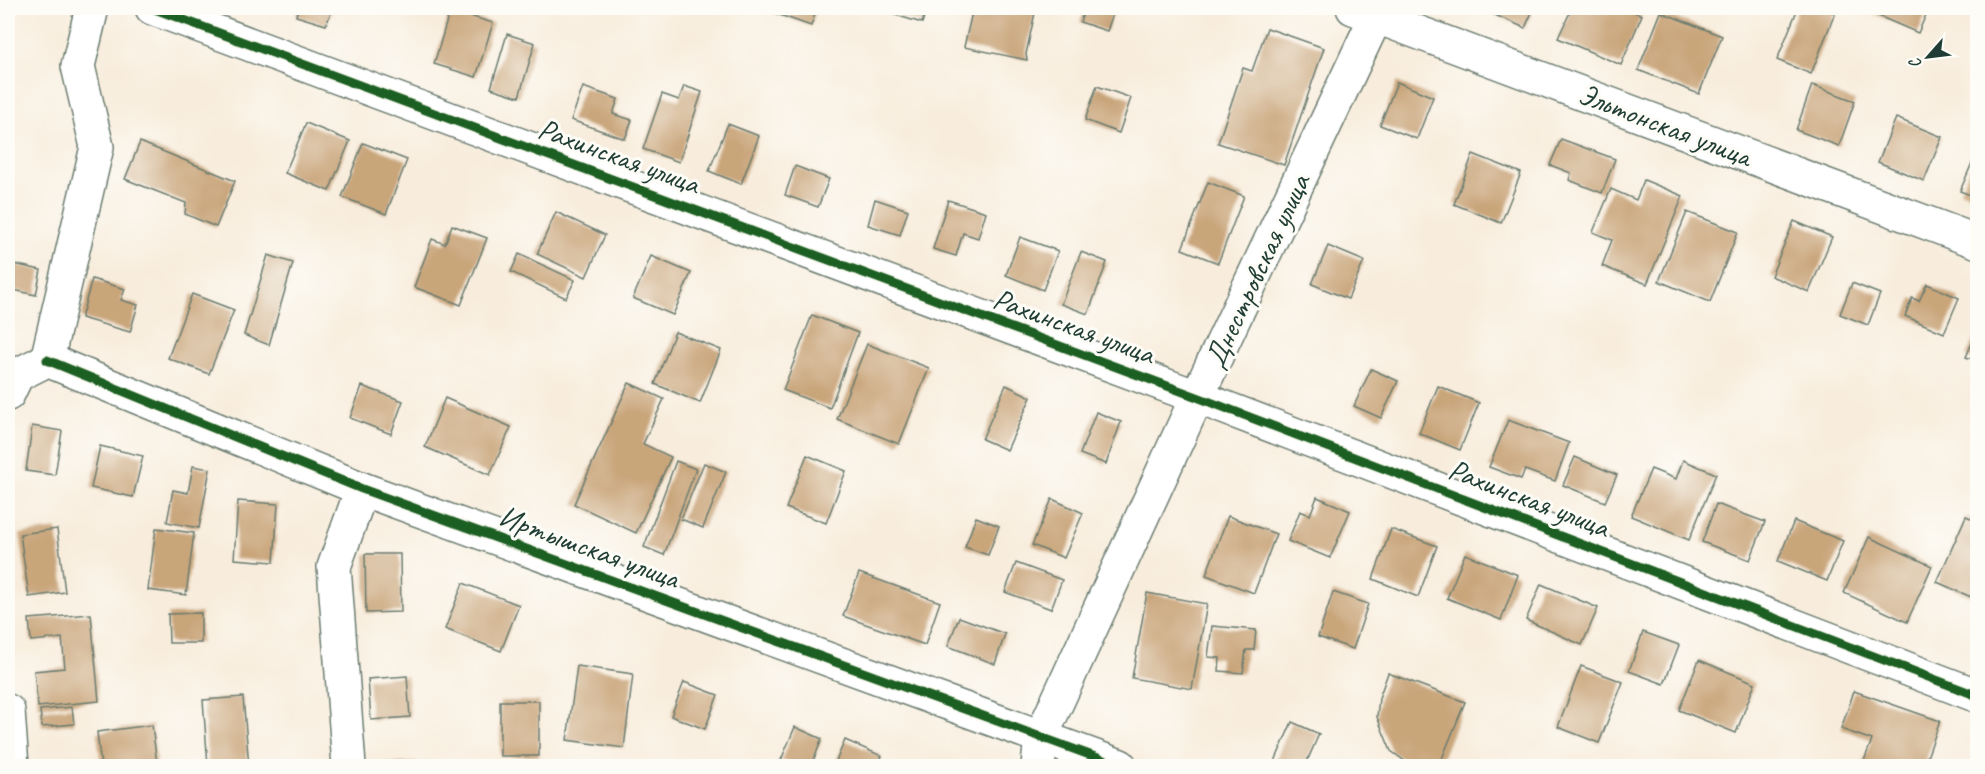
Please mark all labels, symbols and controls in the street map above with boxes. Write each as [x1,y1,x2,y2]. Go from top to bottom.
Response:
north arrow [1898,27,1958,87]
text: С [1904,54,1926,72]
street label: Эльтонская улица [1573,75,1759,176]
street label: Рахинская улица [533,109,707,203]
street label: Днестровская улица [1196,166,1319,374]
street label: Рахинская улица [988,279,1162,373]
street label: Рахинская улица [1443,450,1616,547]
street label: Иртышская улица [494,497,686,598]

